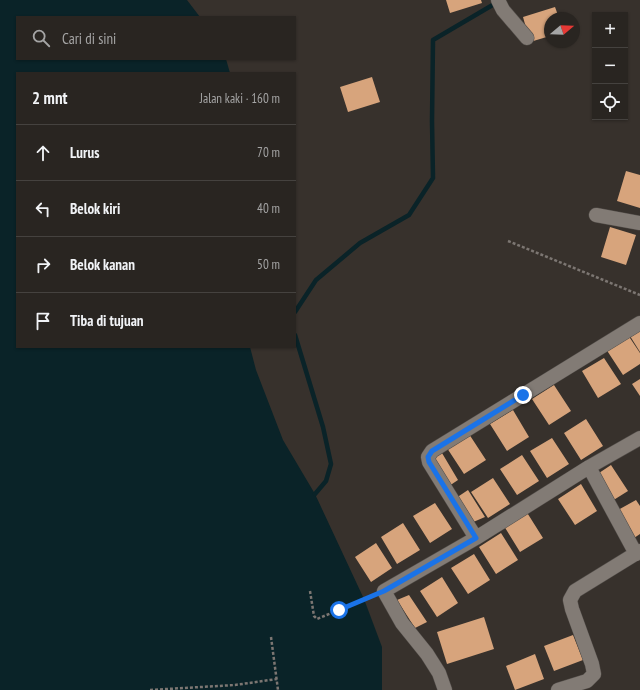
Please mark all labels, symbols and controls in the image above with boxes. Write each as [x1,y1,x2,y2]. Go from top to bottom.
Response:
north arrow [544,12,580,48]
map controls [592,12,628,120]
button: + [592,12,628,48]
search box [16,16,296,60]
icon: search [30,27,52,49]
text: Cari di sini [62,29,116,48]
button: − [592,48,628,84]
button: locate [592,84,628,120]
text: 2 mnt [32,87,67,109]
text: Jalan kaki · 160 m [200,90,280,107]
icon: ahead [32,142,54,164]
text: Lurus [70,143,99,162]
text: 70 m [257,144,280,161]
icon: left [32,198,54,220]
text: Belok kiri [70,199,120,218]
text: 40 m [257,200,280,217]
icon: right [32,254,54,276]
text: Belok kanan [70,255,135,274]
text: 50 m [257,256,280,273]
icon: arrive [32,310,54,332]
text: Tiba di tujuan [70,311,144,330]
route end [514,386,532,404]
route start [330,601,348,619]

